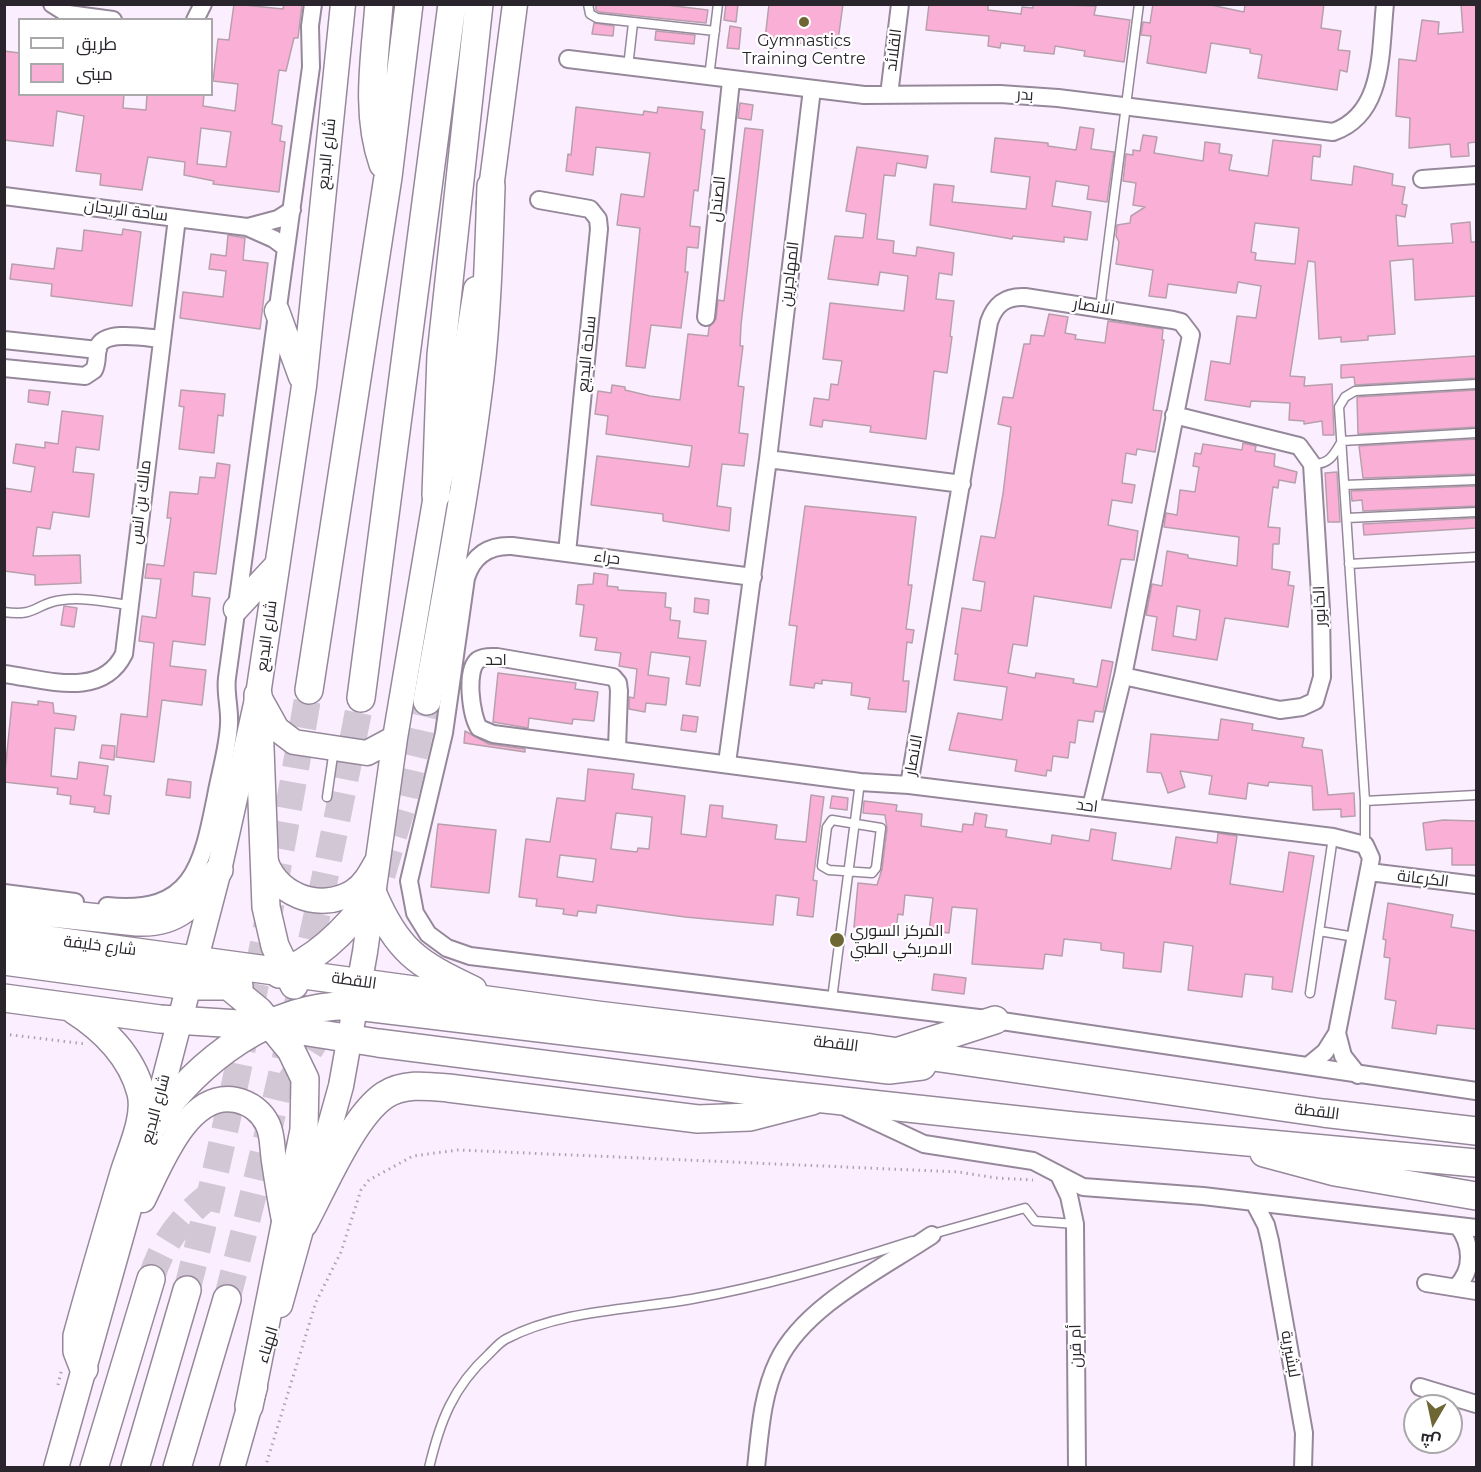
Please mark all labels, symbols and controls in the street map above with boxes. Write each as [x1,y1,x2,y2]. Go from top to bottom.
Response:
marker: Gymnastics Training Centre [797,15,811,29]
legend [18,18,213,96]
street label: القلائد [882,28,906,72]
place label: Gymnastics Training Centre [742,31,866,69]
text: طريق [76,33,117,55]
text: مبنى [76,63,113,85]
street label: بدر [1016,85,1034,105]
street label: شارع البديع [314,117,340,191]
street label: الصندل [706,175,730,223]
street label: ساحة الريحان [83,196,169,226]
street label: المهاجرين [776,240,804,308]
street label: الانصار [1072,294,1116,320]
street label: ساحة البديع [573,315,601,393]
street label: مالك بن انس [126,459,156,545]
street label: حراء [593,547,621,569]
street label: الخابور [1310,585,1330,627]
street label: شارع البديع [253,599,281,673]
street label: احد [485,650,507,670]
street label: الانصار [901,733,927,777]
street label: احد [1075,795,1099,817]
street label: الكرعانة [1396,866,1450,892]
place label: المركز السوري الامريكي الطبي [850,921,953,959]
marker: المركز السوري الامريكي الطبي [828,931,846,949]
street label: شارع خليفة [63,932,137,960]
street label: اللقطة [330,968,378,994]
street label: اللقطة [812,1032,860,1056]
street label: شارع البديع [137,1072,175,1146]
street label: اللقطة [1293,1100,1341,1124]
street label: الهناء [253,1324,283,1366]
street label: أم قرن [1066,1324,1086,1368]
street label: لبشيرية [1276,1329,1304,1379]
north arrow [1403,1394,1463,1454]
text: ش [1419,1429,1442,1451]

